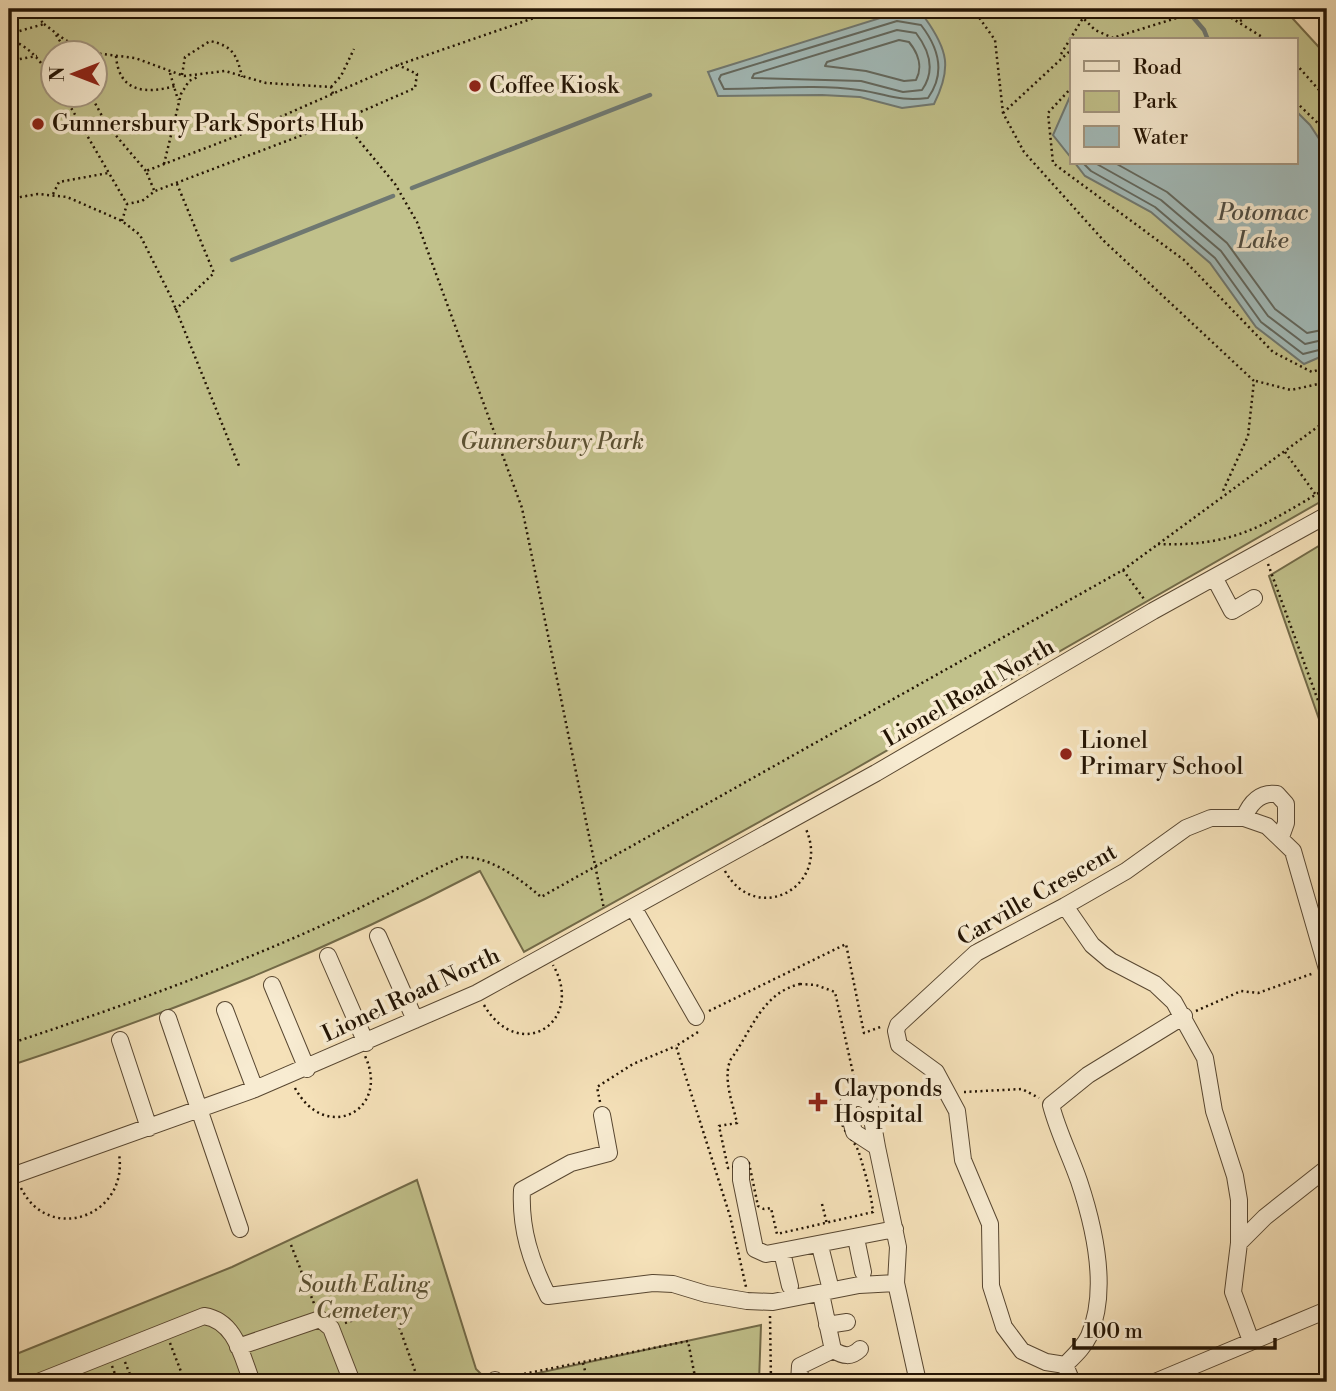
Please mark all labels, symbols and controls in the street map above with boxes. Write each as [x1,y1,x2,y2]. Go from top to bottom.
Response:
north arrow [38,38,108,108]
legend [1070,38,1298,164]
text: Road [1133,55,1182,81]
text: N [46,66,70,82]
place label: Coffee Kiosk [489,72,620,100]
marker: Coffee Kiosk [467,78,483,94]
text: Park [1133,89,1178,115]
place label: Gunnersbury Park Sports Hub [52,110,364,138]
marker: Gunnersbury Park Sports Hub [30,116,46,132]
text: Water [1132,125,1188,151]
water label: Potomac Lake [1217,198,1309,256]
park label: Gunnersbury Park [460,428,644,456]
street label: Lionel Road North [878,632,1060,753]
place label: Lionel Primary School [1080,727,1243,781]
marker: Lionel Primary School [1058,746,1074,762]
street label: Carville Crescent [952,838,1122,952]
street label: Lionel Road North [318,941,505,1049]
place label: Clayponds Hospital [834,1075,942,1129]
marker: Clayponds Hospital [808,1092,828,1112]
park label: South Ealing Cemetery [299,1271,431,1325]
scale bar [1074,1307,1275,1351]
text: 100 m [1084,1319,1143,1345]

